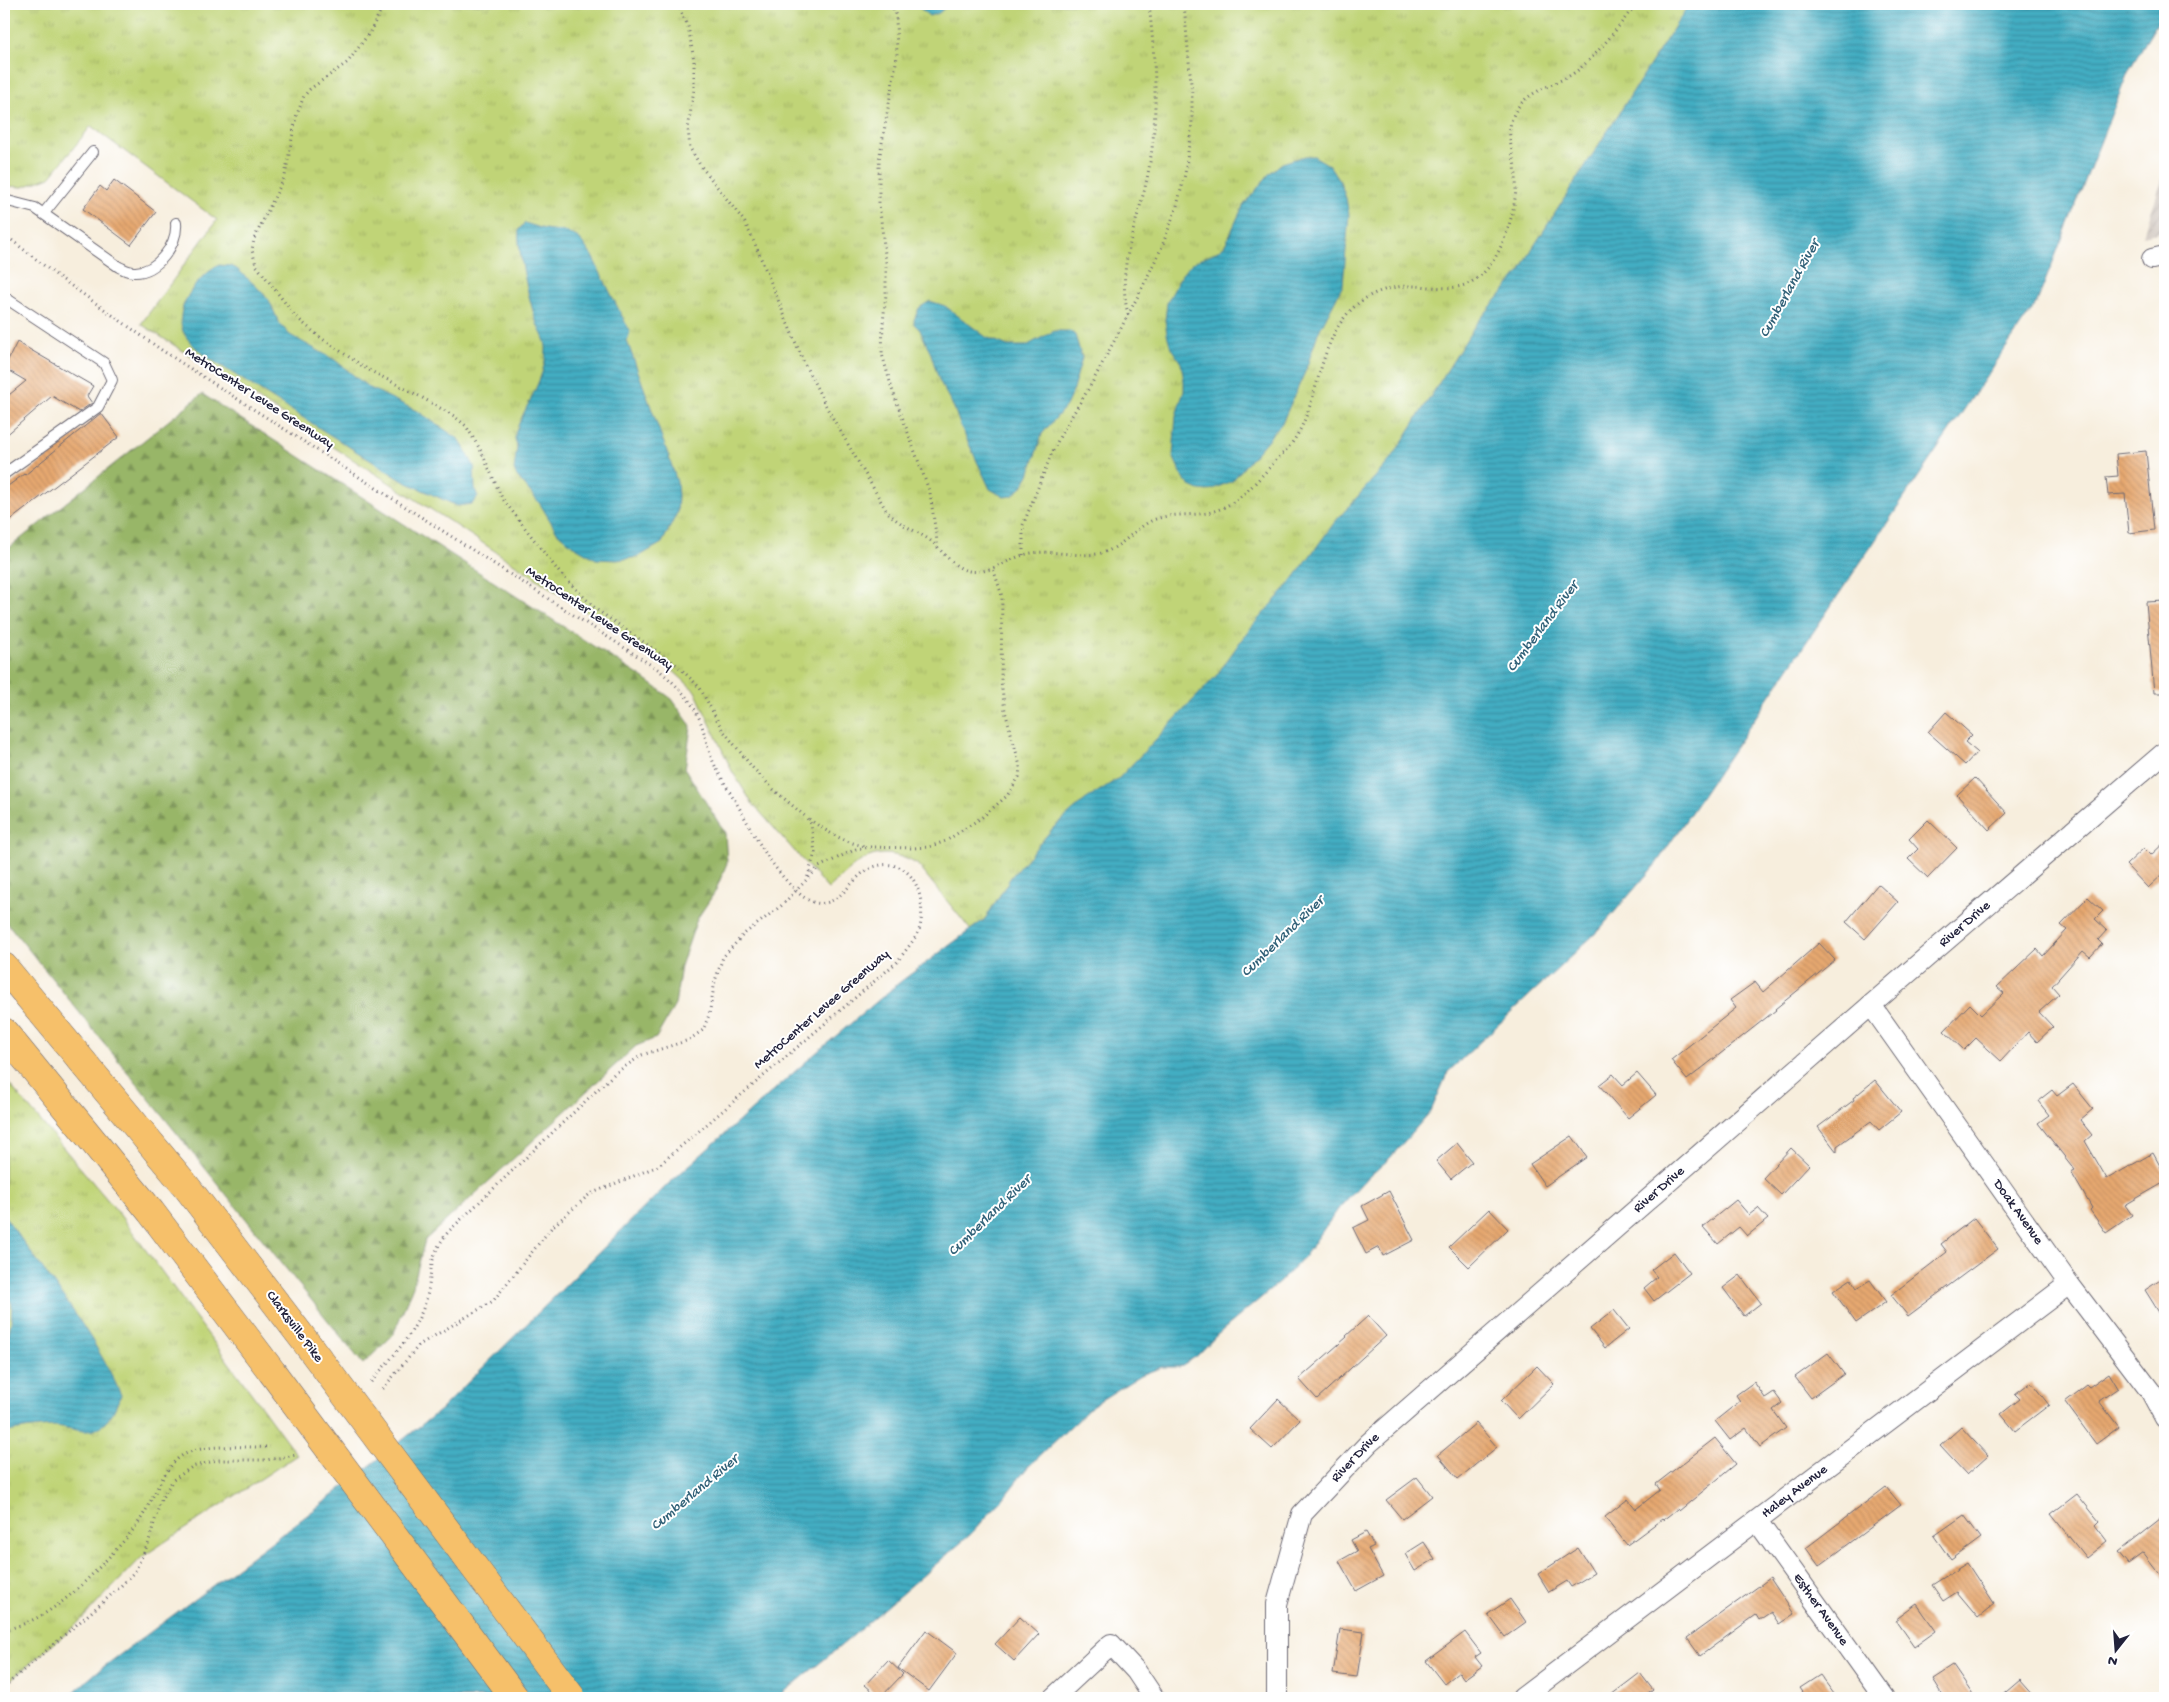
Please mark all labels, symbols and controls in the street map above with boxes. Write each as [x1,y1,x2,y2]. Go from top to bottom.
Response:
water label: Cumberland River [1756,235,1826,341]
street label: MetroCenter Levee Greenway [181,344,337,454]
street label: MetroCenter Levee Greenway [522,563,676,675]
water label: Cumberland River [1503,576,1585,676]
water label: Cumberland River [1238,891,1330,981]
street label: River Drive [1935,897,1995,951]
street label: MetroCenter Levee Greenway [751,946,893,1074]
street label: River Drive [1630,1162,1689,1217]
water label: Cumberland River [945,1170,1037,1260]
street label: Doak Avenue [1989,1175,2047,1249]
street label: Clarksville Pike [262,1288,327,1367]
street label: River Drive [1328,1429,1384,1486]
water label: Cumberland River [648,1449,744,1535]
street label: Haley Avenue [1758,1461,1832,1522]
street label: Esther Avenue [1789,1570,1853,1650]
north arrow [2092,1624,2142,1674]
text: N [2106,1651,2120,1670]

